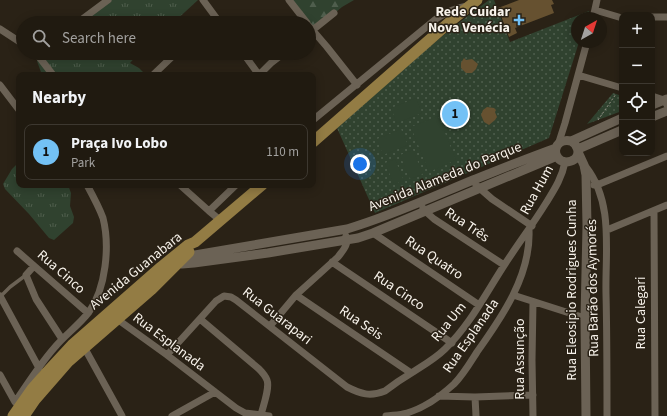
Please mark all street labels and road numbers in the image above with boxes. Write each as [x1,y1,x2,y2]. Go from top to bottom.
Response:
street label: Avenida Alameda do Parque [365,137,525,217]
street label: Rua Hum [515,162,559,218]
street label: Rua Eleosipio Rodrigues Cunha [562,199,582,381]
street label: Rua Três [441,203,493,247]
street label: Rua Barão dos Aymorés [582,219,604,357]
street label: Avenida Guanabara [85,227,187,315]
street label: Rua Quatro [401,231,467,285]
street label: Rua Cinco [32,245,90,299]
street label: Rua Cinco [369,266,429,316]
street label: Rua Calegari [631,276,651,350]
street label: Rua Guarapari [238,282,316,350]
street label: Rua Esplanada [438,295,504,377]
street label: Rua Um [427,298,471,346]
street label: Rua Seis [335,301,387,345]
street label: Rua Esplanada [128,308,210,376]
street label: Rua Assunção [510,318,530,400]

